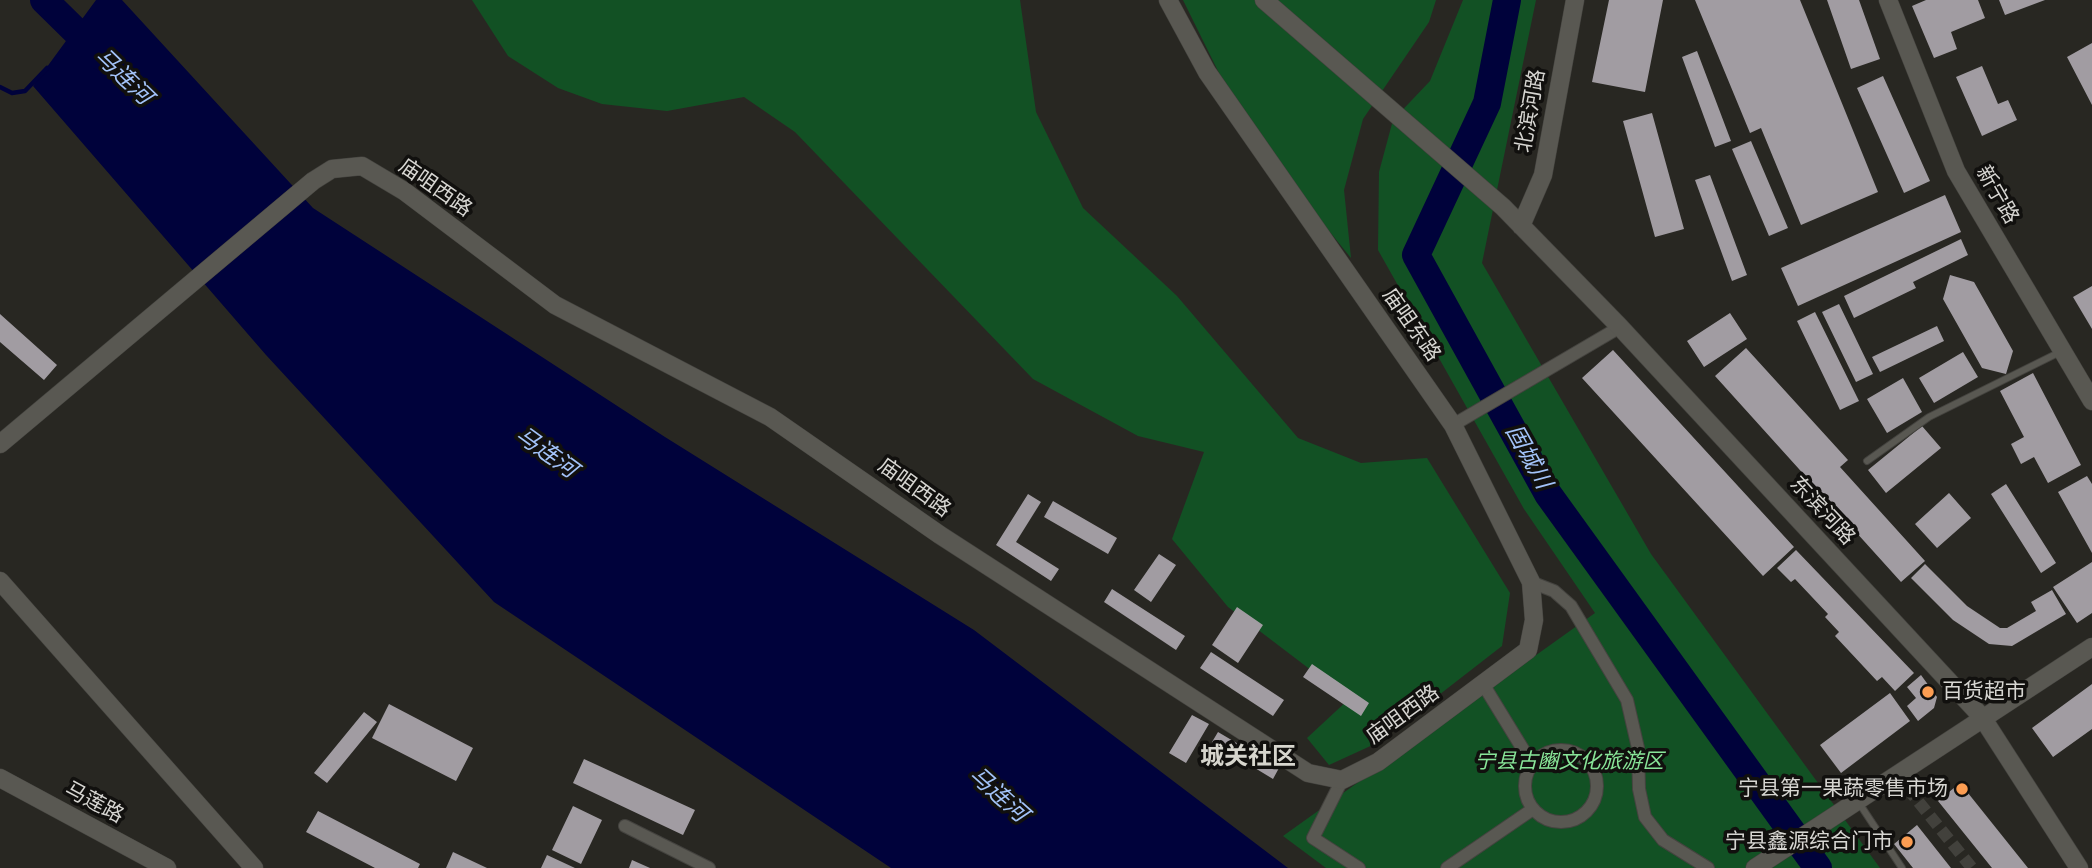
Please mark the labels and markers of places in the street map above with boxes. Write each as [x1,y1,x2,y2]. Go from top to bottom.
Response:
place label: 百货超市 [1942,679,2026,705]
marker: 百货超市 [1920,684,1936,700]
place label: 宁县第一果蔬零售市场 [1738,776,1948,802]
marker: 宁县第一果蔬零售市场 [1954,781,1970,797]
place label: 宁县鑫源综合门市 [1725,829,1893,855]
marker: 宁县鑫源综合门市 [1899,834,1915,850]

